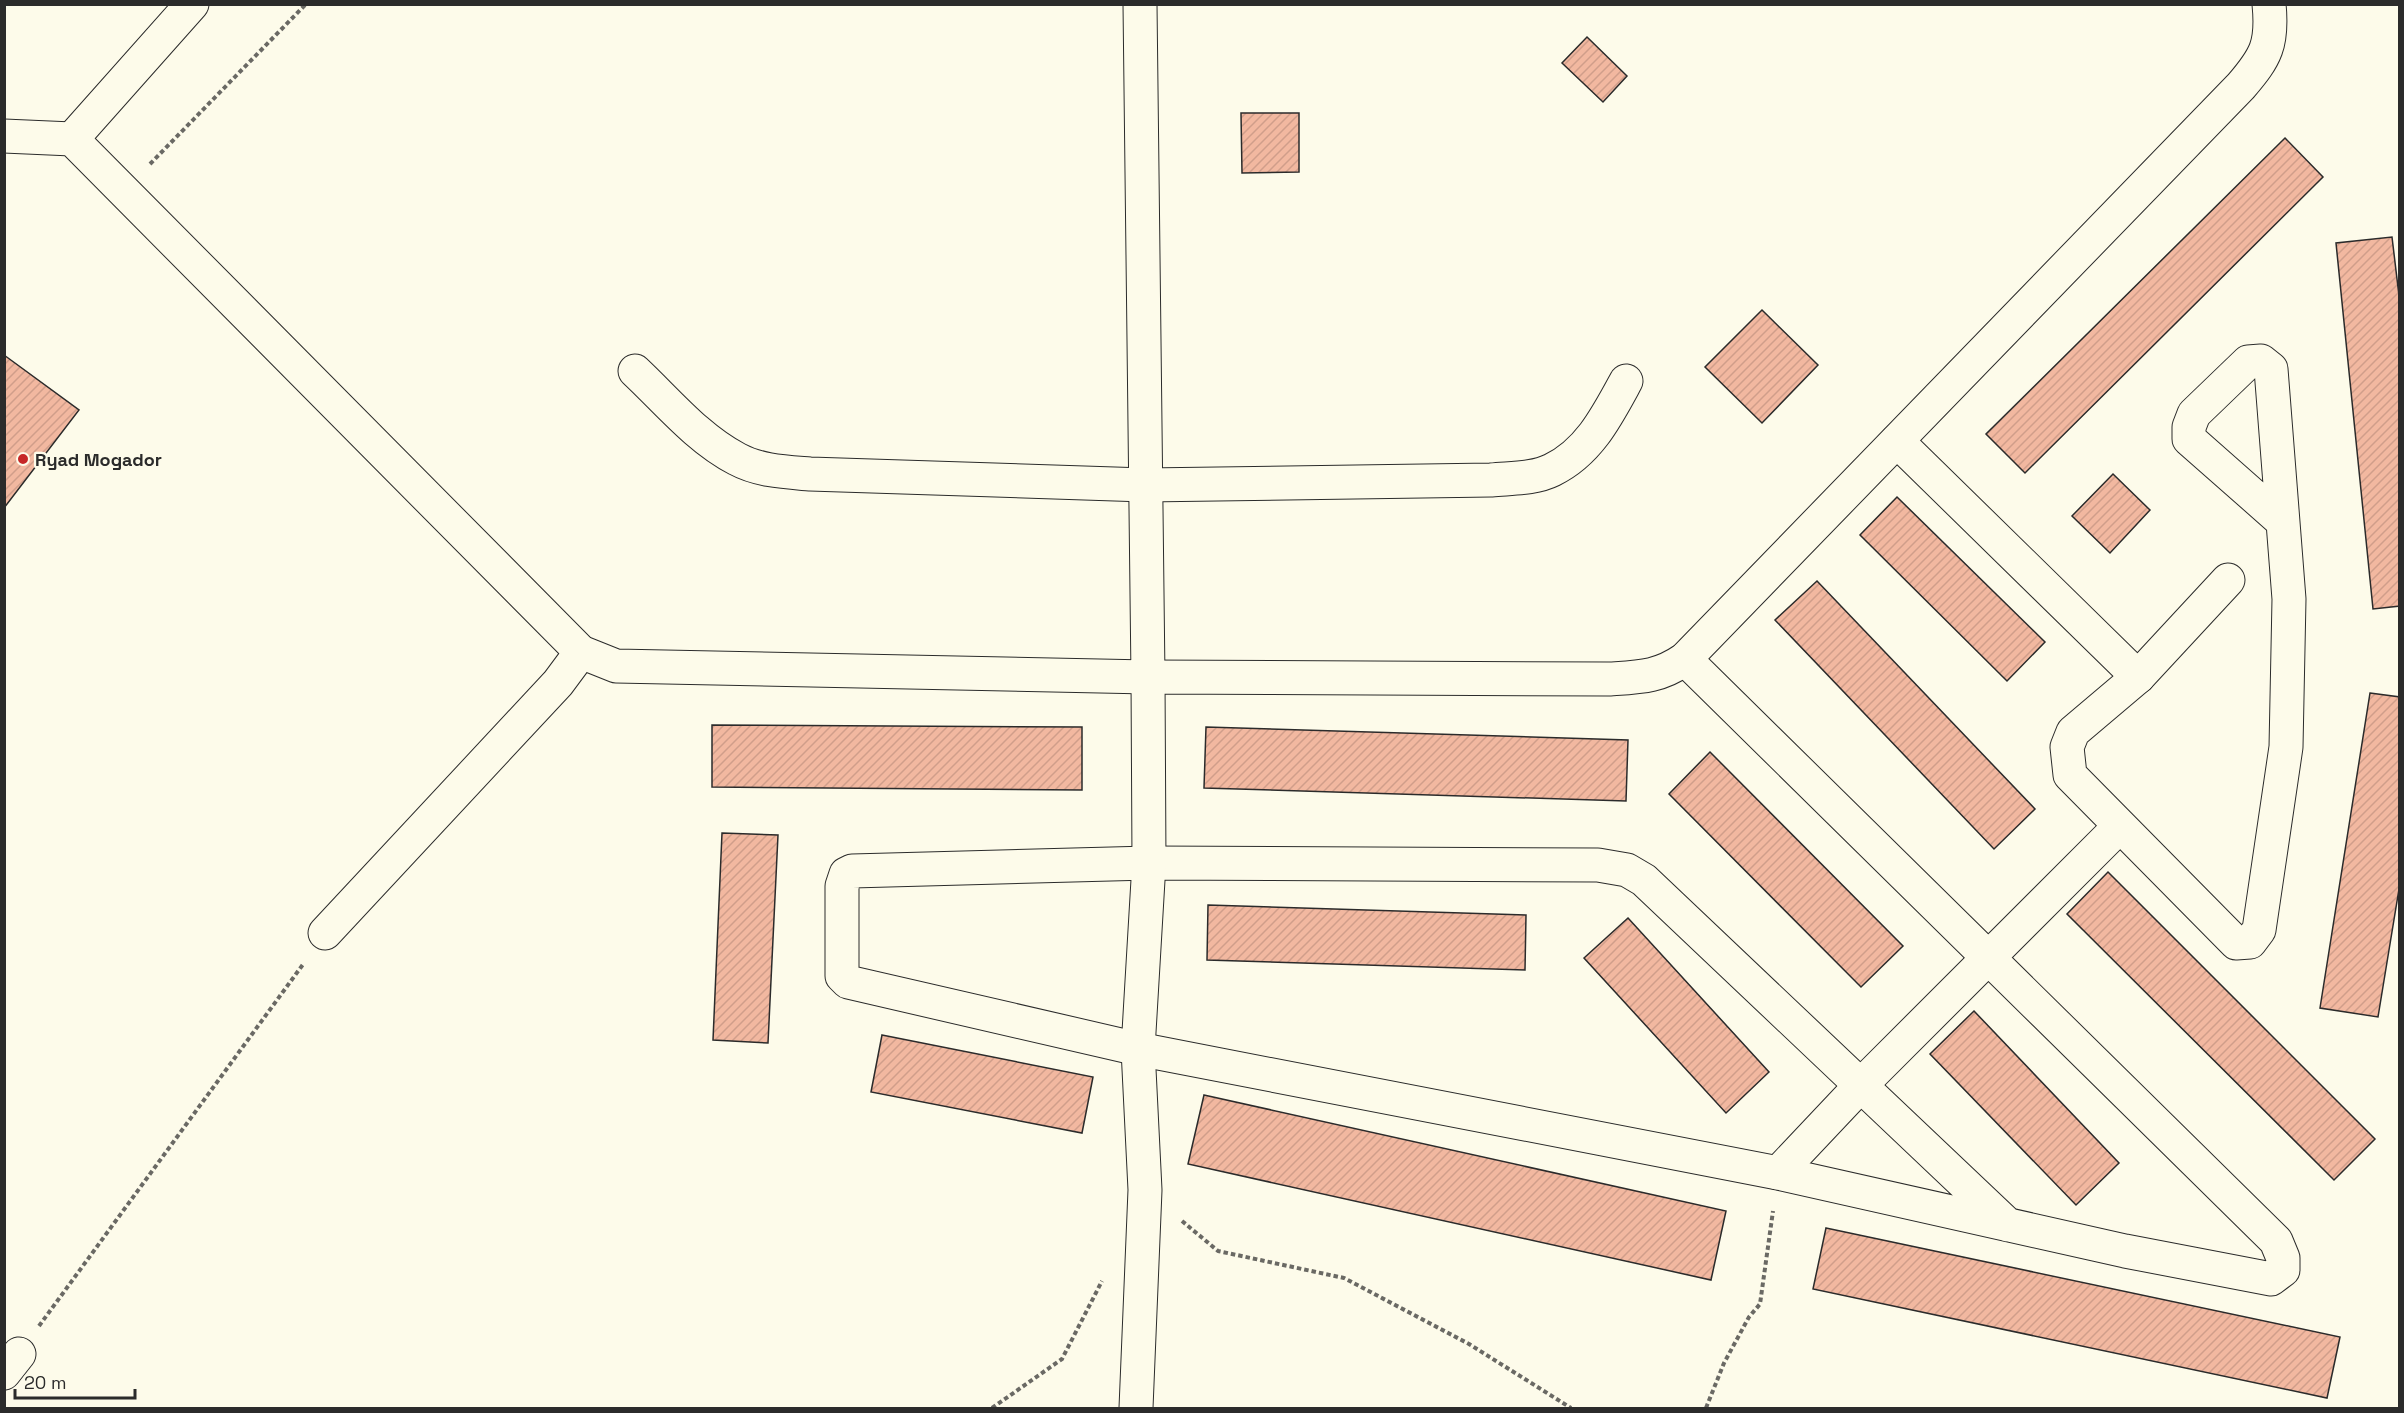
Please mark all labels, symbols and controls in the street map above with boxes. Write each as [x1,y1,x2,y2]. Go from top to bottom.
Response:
place label: Ryad Mogador [35,448,162,471]
marker: Ryad Mogador [16,452,30,466]
scale bar [15,1362,135,1400]
text: 20 m [24,1371,67,1394]

